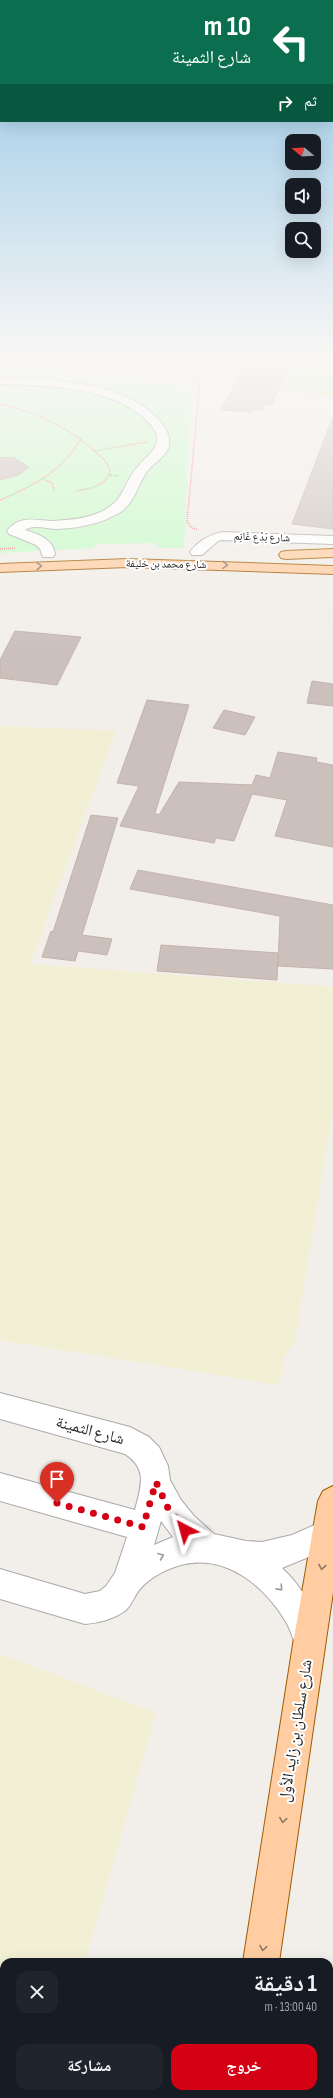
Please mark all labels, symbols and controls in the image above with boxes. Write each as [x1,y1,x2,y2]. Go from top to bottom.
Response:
text: 10 m [204,10,251,43]
icon: left [265,16,317,68]
text: شارع الثمينة [172,47,251,68]
icon: right [274,92,296,114]
text: ثم [304,92,317,111]
north arrow [285,134,321,170]
map controls [285,134,321,258]
button: sound [285,178,321,214]
button: search [285,222,321,258]
street label: شارع بَدْع غَانِم [234,530,290,545]
street label: شارع محمد بن خليفة [126,557,206,571]
one-way arrow [222,561,228,570]
one-way arrow [36,562,42,570]
street label: شارع الثمينة [54,1413,126,1449]
pin [40,1462,74,1503]
icon: arrive [46,1468,68,1490]
position arrow [164,1509,206,1551]
one-way arrow [158,1553,165,1561]
one-way arrow [318,1564,327,1570]
one-way arrow [275,1583,282,1590]
street label: شارع سلطان بن زايد الأول [275,1658,317,1804]
one-way arrow [279,1817,288,1823]
one-way arrow [259,1945,268,1951]
text: 1 دقيقة [253,1969,317,1998]
button: close [16,1971,58,2013]
text: 40 m · 13:00 [265,1999,317,2015]
button: مشاركة [16,2044,163,2090]
button: خروج [171,2044,317,2090]

